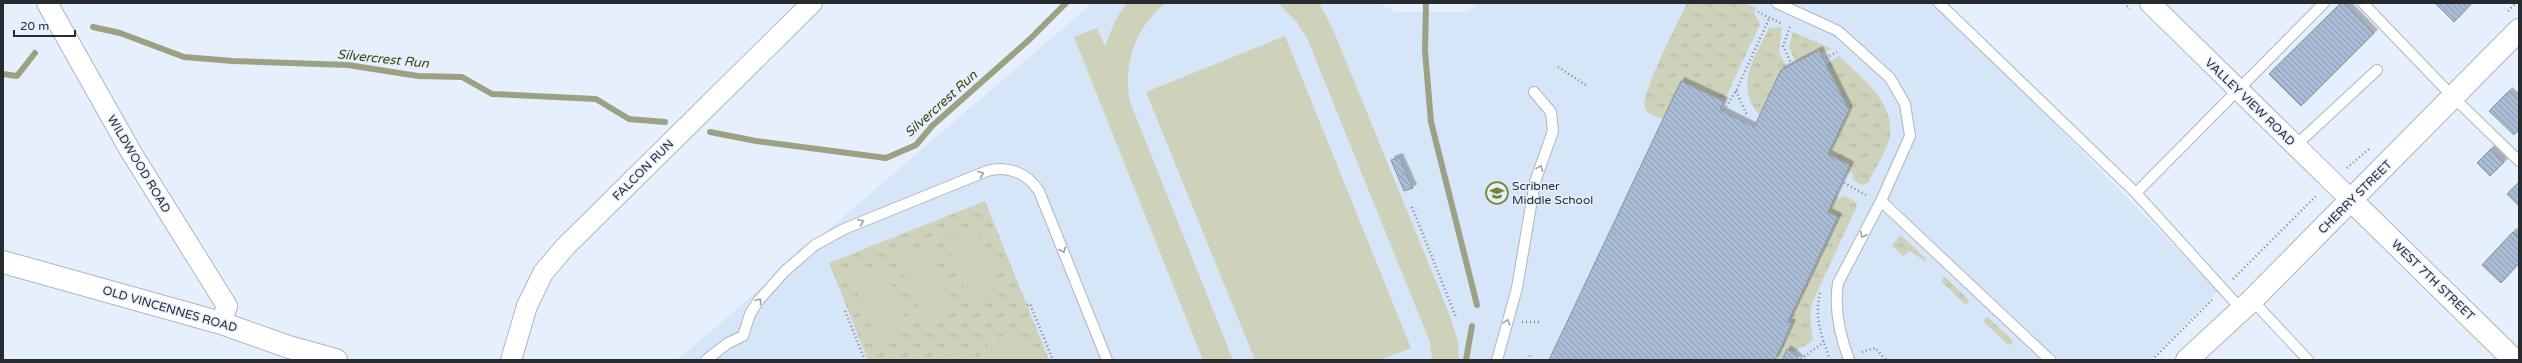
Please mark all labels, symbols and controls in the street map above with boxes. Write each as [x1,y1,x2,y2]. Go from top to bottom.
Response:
scale bar [14,12,75,38]
text: 20 m [20,19,49,33]
water label: Silvercrest Run [336,46,431,72]
street label: VALLEY VIEW ROAD [2202,55,2298,149]
water label: Silvercrest Run [901,67,981,141]
street label: WILDWOOD ROAD [104,113,174,215]
street label: FALCON RUN [610,137,676,203]
street label: CHERRY STREET [2315,157,2395,237]
one-way arrow [1535,165,1543,172]
one-way arrow [977,170,984,178]
place label: Scribner Middle School [1512,179,1593,207]
school or university icon: Scribner Middle School [1484,180,1510,206]
one-way arrow [857,219,864,227]
one-way arrow [1860,231,1868,238]
street label: WEST 7TH STREET [2389,237,2478,324]
one-way arrow [1058,246,1066,253]
street label: OLD VINCENNES ROAD [101,283,239,335]
one-way arrow [755,298,762,305]
one-way arrow [1502,319,1511,326]

